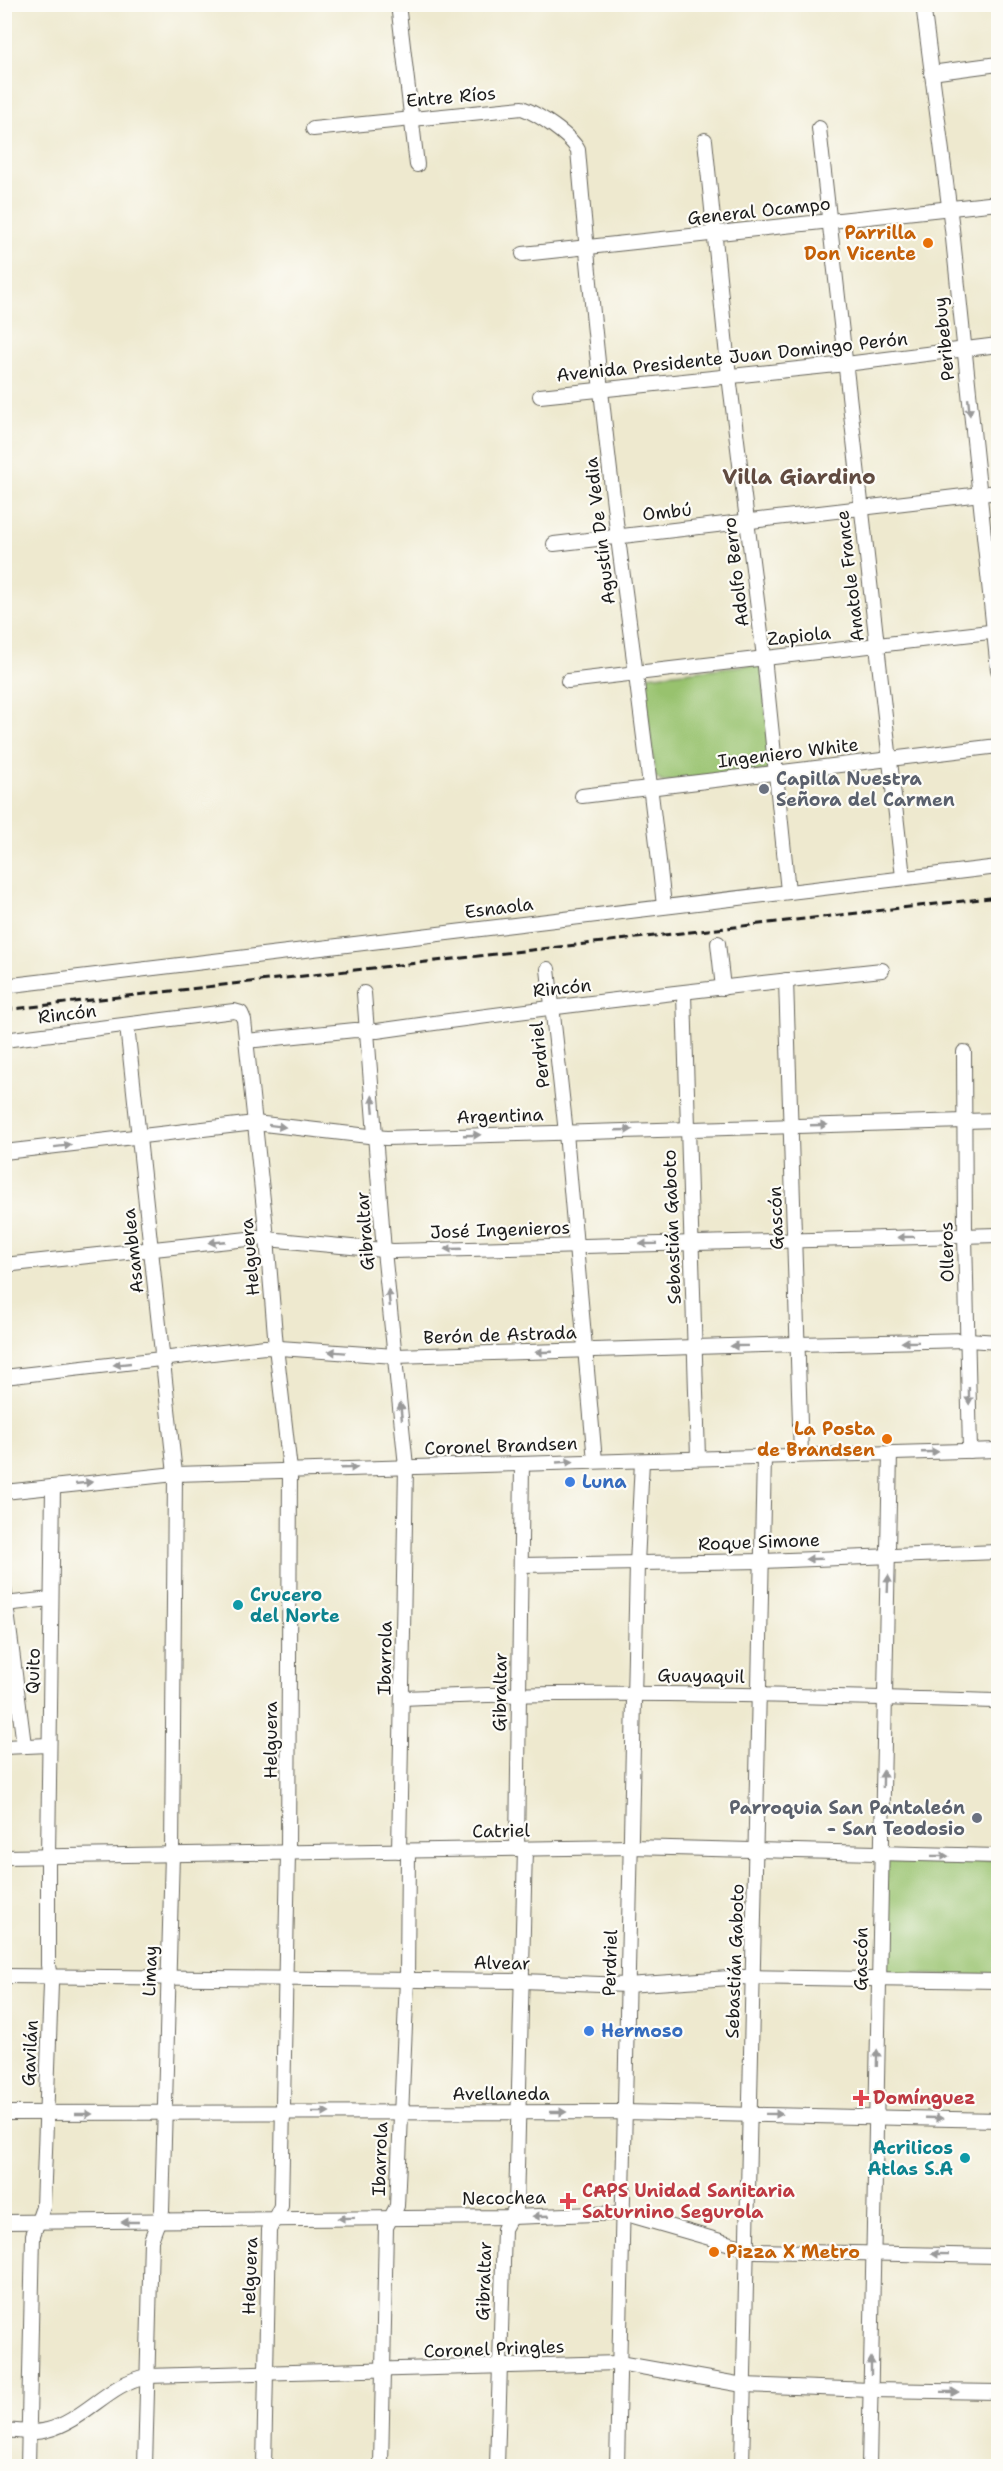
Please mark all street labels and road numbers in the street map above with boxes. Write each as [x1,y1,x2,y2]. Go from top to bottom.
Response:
street label: Entre Ríos [405,81,497,113]
street label: General Ocampo [686,192,832,230]
street label: Peribebuy [928,296,960,382]
street label: Avenida Presidente Juan Domingo Perón [555,327,909,387]
street label: Agustín De Vedia [579,456,621,606]
street label: Ombú [641,497,693,527]
street label: Anatole France [830,509,870,643]
street label: Adolfo Berro [717,516,755,628]
street label: Zapiola [766,621,832,651]
street label: Ingeniero White [716,732,860,774]
street label: Esnaola [463,892,535,924]
street label: Rincón [532,973,592,1003]
street label: Rincón [36,999,98,1029]
street label: Perdriel [525,1020,555,1089]
street label: Argentina [456,1102,544,1130]
street label: Sebastián Gaboto [657,1149,687,1305]
street label: Gascón [763,1186,789,1250]
street label: Gibraltar [350,1191,380,1271]
street label: Asamblea [117,1207,149,1295]
street label: José Ingenieros [429,1216,571,1244]
street label: Helguera [235,1217,265,1297]
street label: Olleros [934,1221,960,1283]
street label: Berón de Astrada [423,1320,577,1350]
street label: Coronel Brandsen [424,1431,578,1461]
street label: Roque Simone [698,1528,820,1556]
street label: Ibarrola [372,1621,398,1695]
street label: Quito [20,1647,46,1695]
street label: Gibraltar [487,1652,513,1732]
street label: Guayaquil [657,1663,745,1689]
street label: Helguera [259,1701,283,1779]
street label: Catriel [472,1818,531,1844]
street label: Sebastián Gaboto [720,1883,750,2039]
street label: Gascón [848,1927,874,1991]
street label: Perdriel [597,1929,623,1997]
street label: Limay [137,1945,163,1997]
street label: Alvear [473,1951,531,1975]
street label: Gavilán [16,2019,44,2087]
street label: Avellaneda [452,2082,550,2106]
street label: Ibarrola [367,2121,393,2197]
street label: Necochea [462,2185,546,2211]
street label: Helguera [237,2237,263,2315]
street label: Gibraltar [471,2241,497,2321]
street label: Coronel Pringles [423,2335,565,2363]

